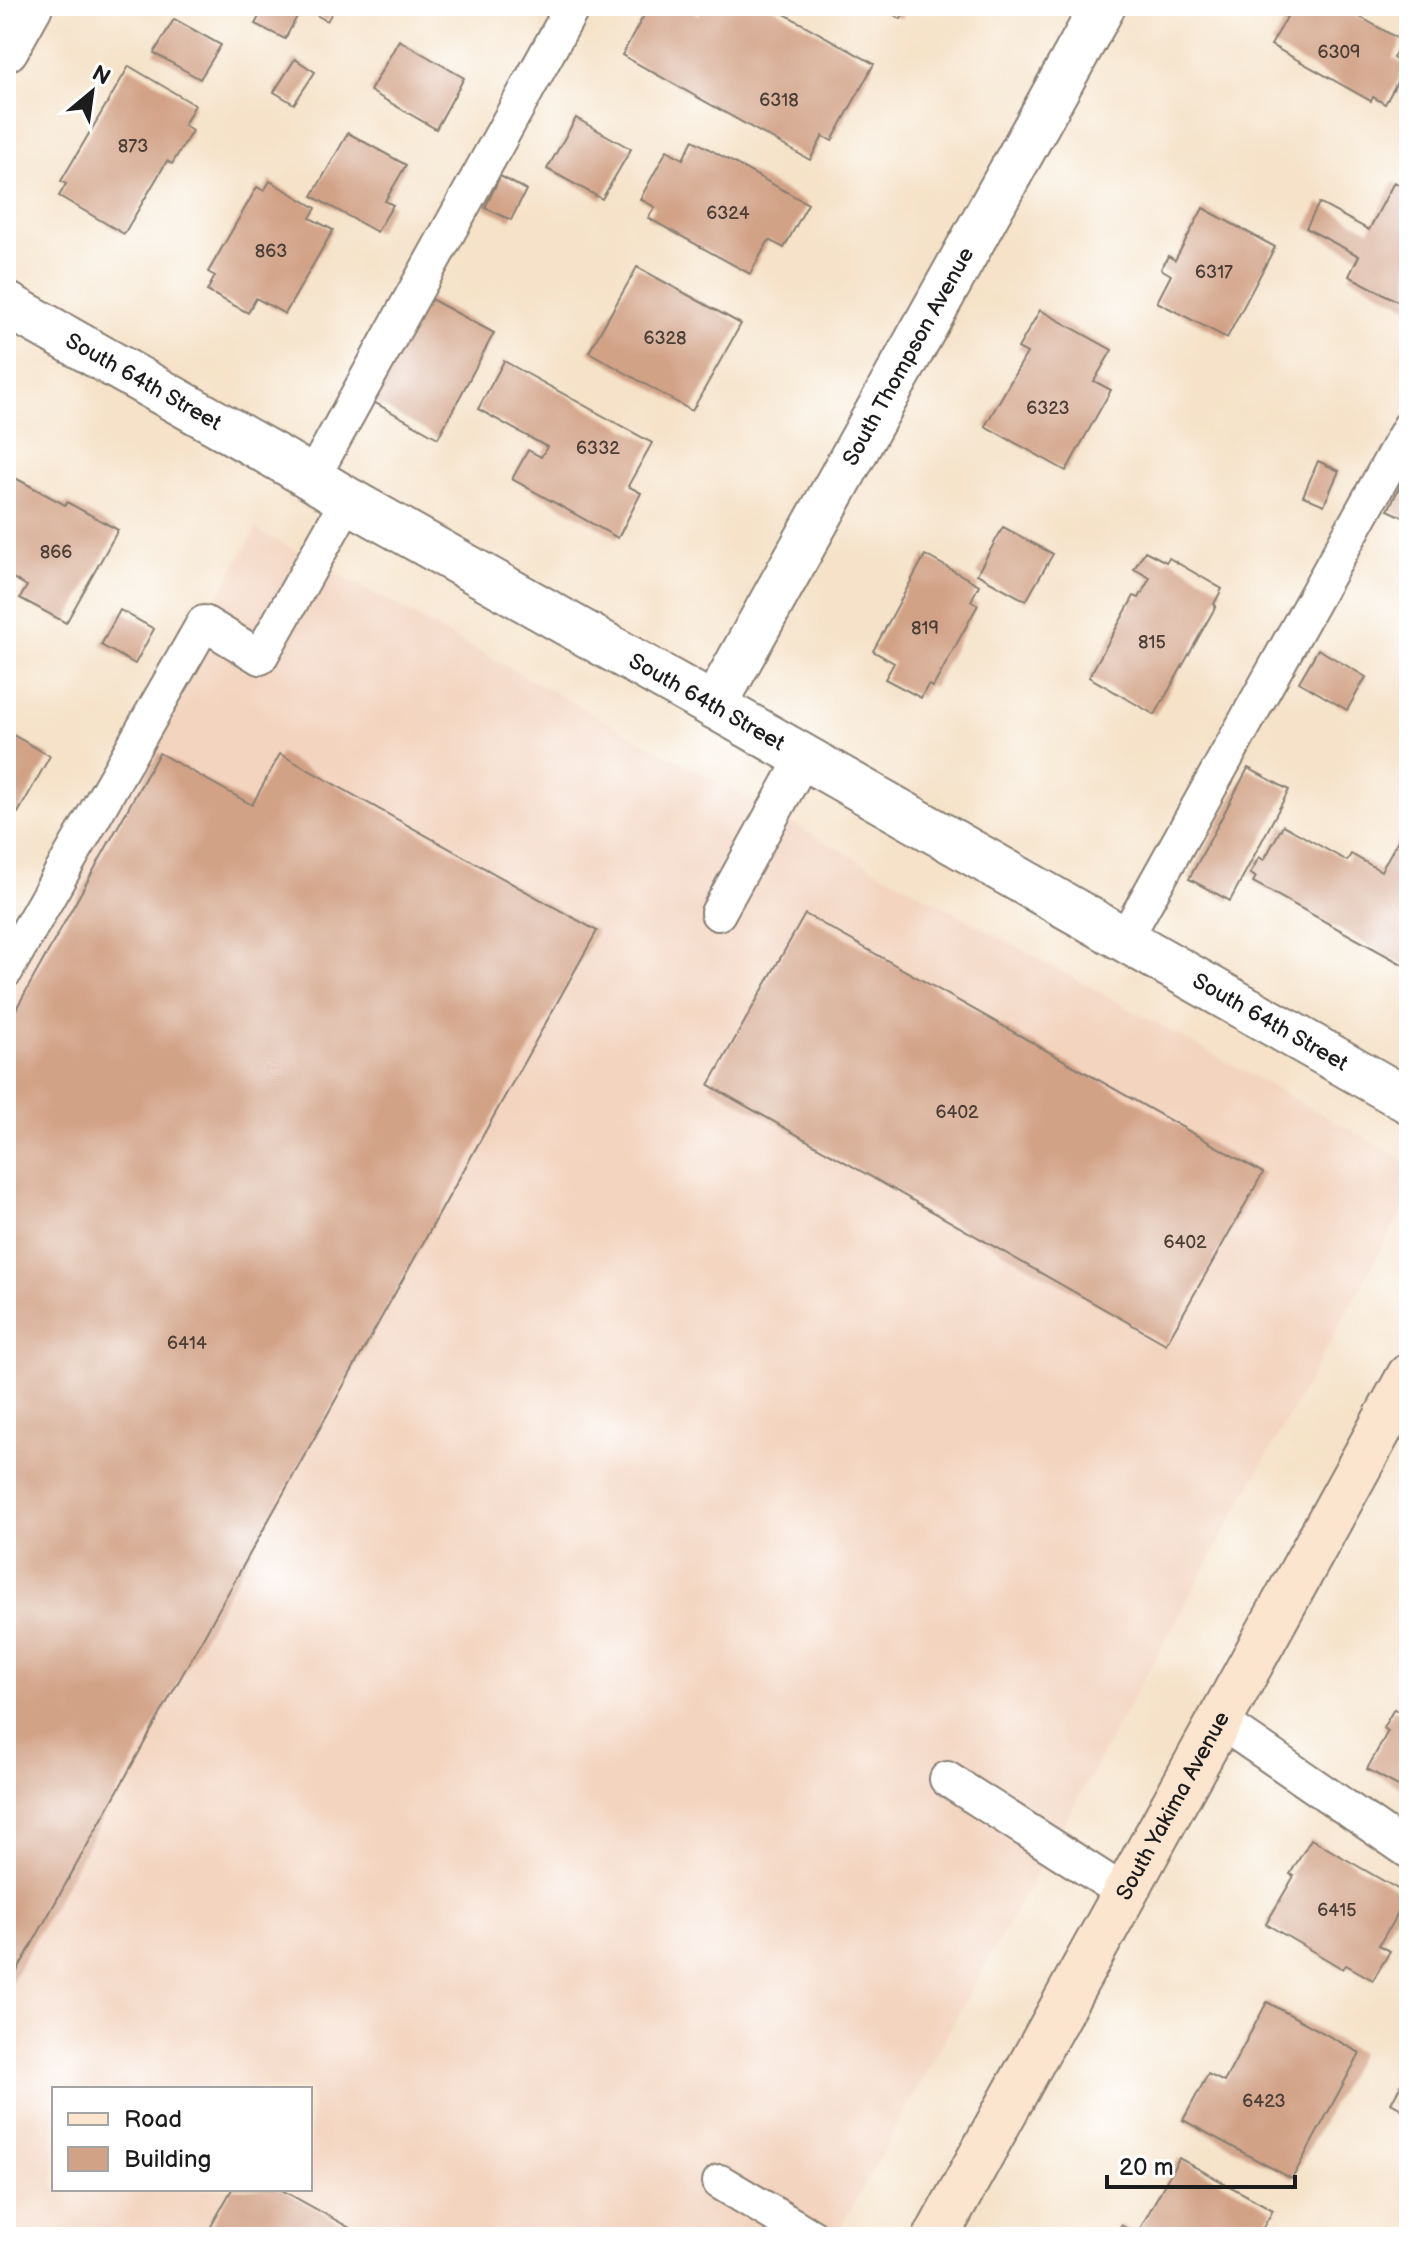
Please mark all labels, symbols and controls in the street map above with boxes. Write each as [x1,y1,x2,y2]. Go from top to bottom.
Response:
house number: 6309 [1317,42,1361,63]
north arrow [52,52,132,132]
text: N [87,60,115,92]
house number: 6318 [759,90,799,111]
house number: 873 [118,136,148,157]
house number: 6324 [706,203,750,224]
house number: 863 [255,241,287,262]
street label: South Thompson Avenue [837,242,980,470]
house number: 6317 [1195,262,1233,283]
street label: South 64th Street [61,327,226,437]
house number: 6328 [643,328,687,349]
house number: 6323 [1026,398,1070,419]
house number: 6332 [576,438,620,459]
house number: 866 [40,542,72,563]
house number: 819 [911,618,939,639]
house number: 815 [1138,632,1166,653]
street label: South 64th Street [624,647,790,757]
street label: South 64th Street [1188,967,1353,1077]
house number: 6402 [935,1102,979,1123]
house number: 6402 [1163,1232,1207,1253]
house number: 6414 [167,1333,207,1354]
street label: South Yakima Avenue [1110,1707,1236,1905]
house number: 6415 [1317,1900,1357,1921]
legend [52,2087,312,2191]
house number: 6423 [1242,2091,1286,2112]
text: Road [124,2105,182,2134]
scale bar [1107,2139,1295,2189]
text: Building [124,2145,211,2174]
text: 20 m [1119,2153,1174,2182]

